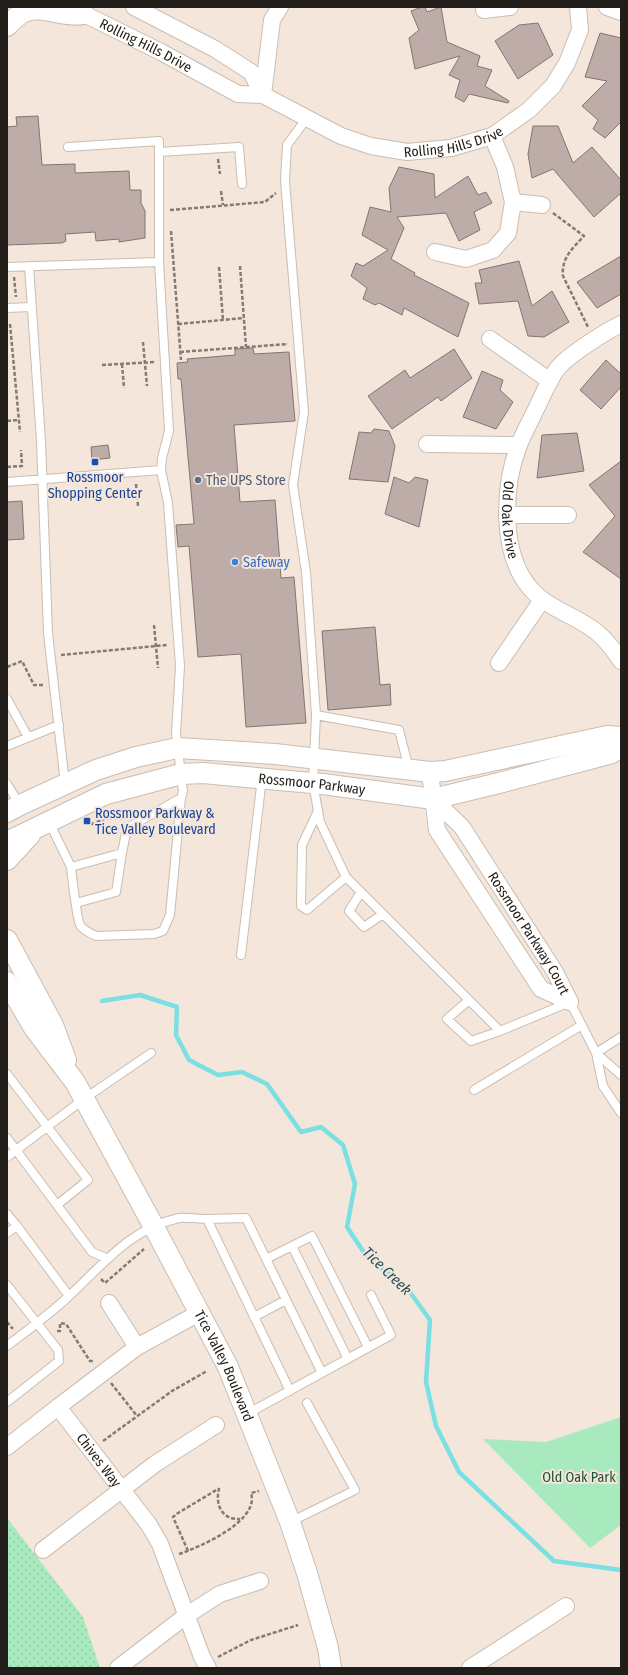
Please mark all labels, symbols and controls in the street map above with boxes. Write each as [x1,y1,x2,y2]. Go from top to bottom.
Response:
street label: Rolling Hills Drive [97,15,195,76]
street label: Rolling Hills Drive [403,122,506,161]
marker: Rossmoor Shopping Center [90,457,100,467]
place label: Rossmoor Shopping Center [48,469,142,502]
place label: The UPS Store [206,472,286,489]
marker: The UPS Store [193,475,203,485]
street label: Old Oak Drive [499,480,522,561]
place label: Safeway [243,554,291,571]
marker: Safeway [230,557,240,567]
street label: Rossmoor Parkway [258,770,367,798]
place label: Rossmoor Parkway & Tice Valley Boulevard [95,805,216,838]
marker: Rossmoor Parkway & Tice Valley Boulevard [82,816,92,826]
street label: Rossmoor Parkway Court [485,869,574,998]
water label: Tice Creek [359,1243,416,1299]
street label: Tice Valley Boulevard [191,1307,257,1424]
street label: Chives Way [73,1430,125,1491]
park label: Old Oak Park [542,1469,616,1486]

